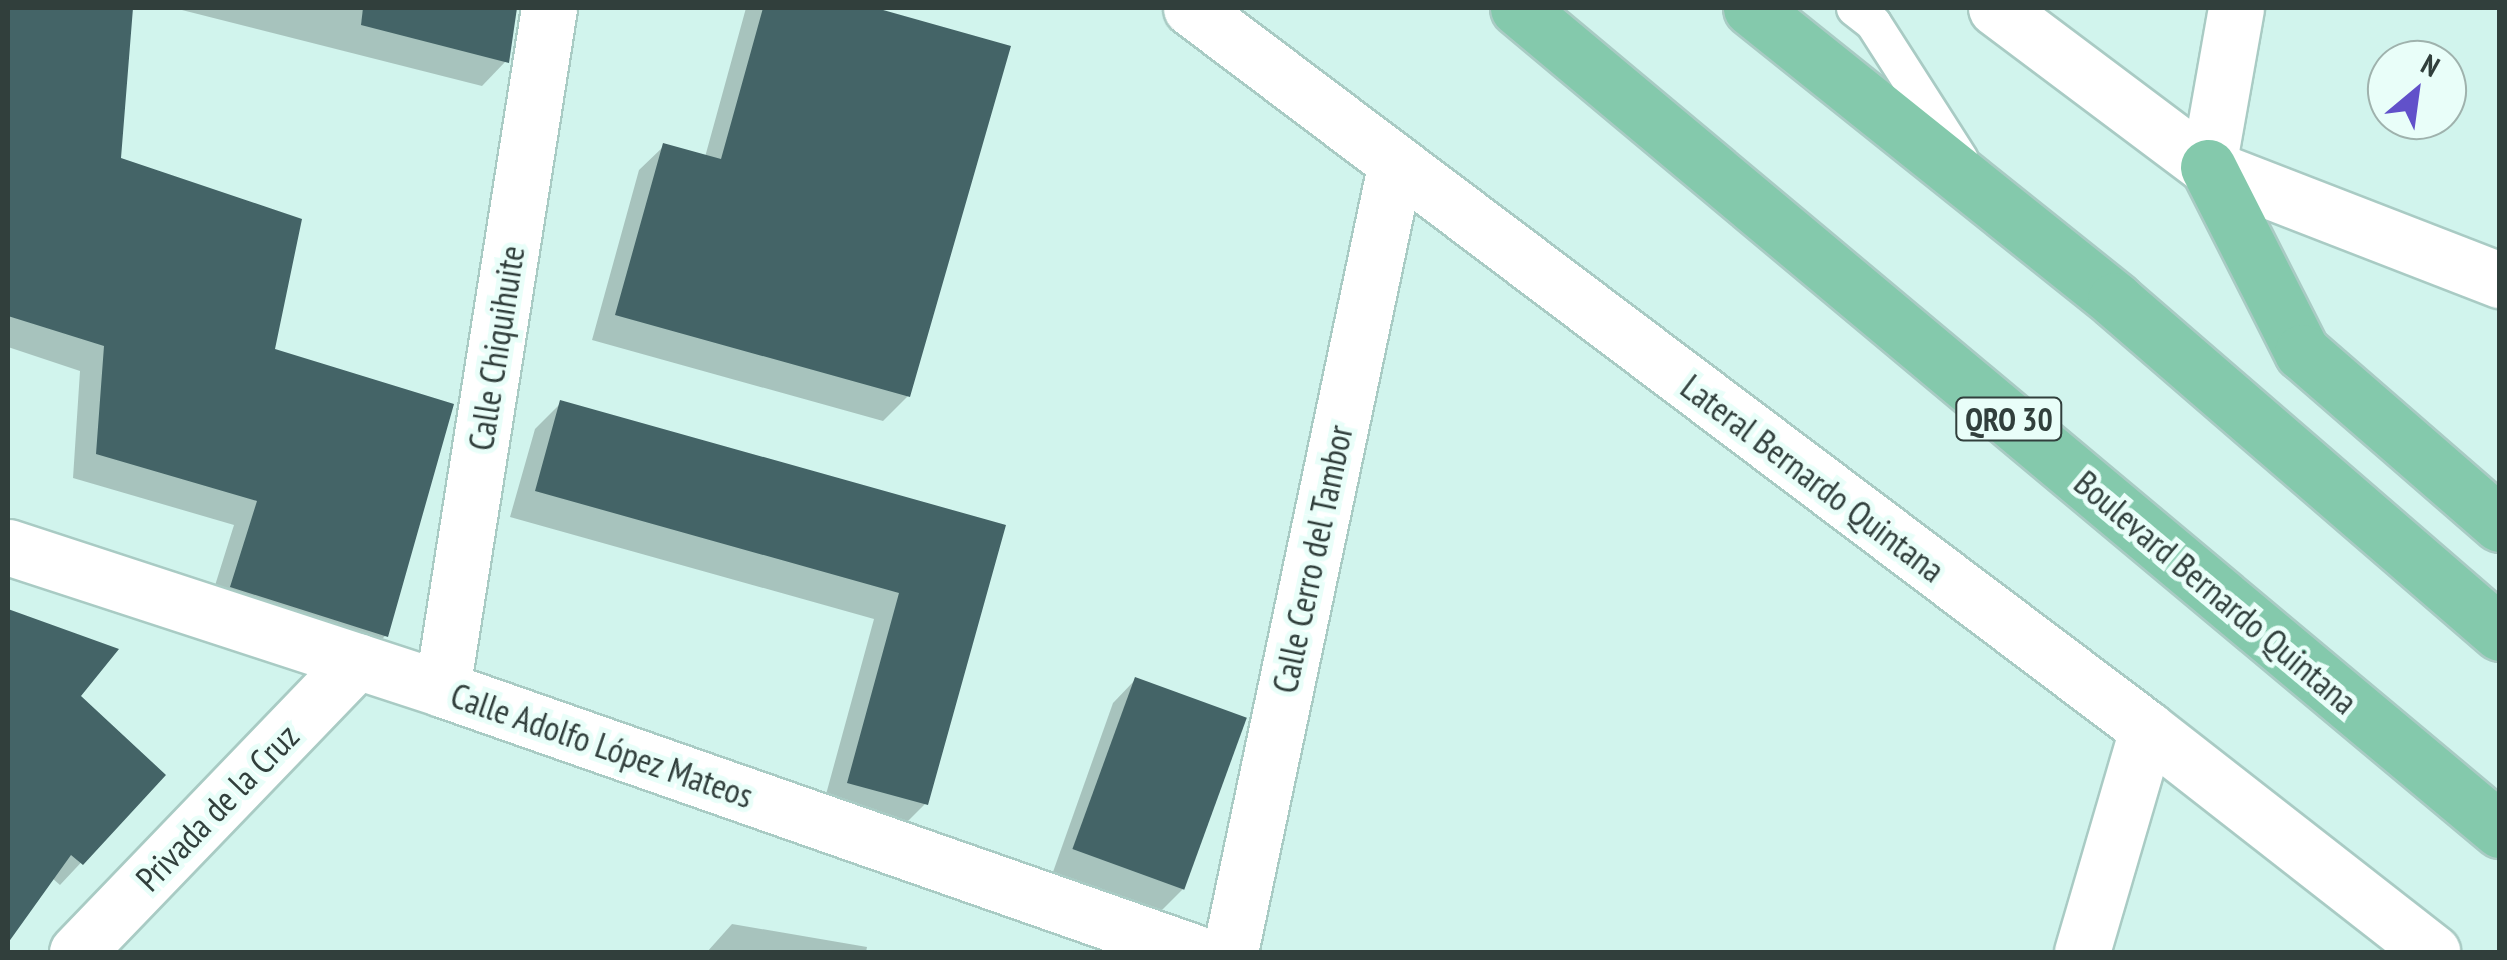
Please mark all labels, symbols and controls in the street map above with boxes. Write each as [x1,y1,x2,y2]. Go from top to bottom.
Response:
north arrow [2367,40,2467,140]
text: N [2415,45,2446,85]
street label: Calle Chiquihuite [459,243,533,453]
street label: Lateral Bernardo Quintana [1673,365,1953,591]
road number: QRO 30 [1954,392,2064,446]
street label: Calle Cerro del Tambor [1263,421,1361,697]
street label: Boulevard Bernardo Quintana [2066,461,2366,723]
street label: Calle Adolfo López Mateos [445,673,759,817]
street label: Privada de la Cruz [127,715,307,899]

